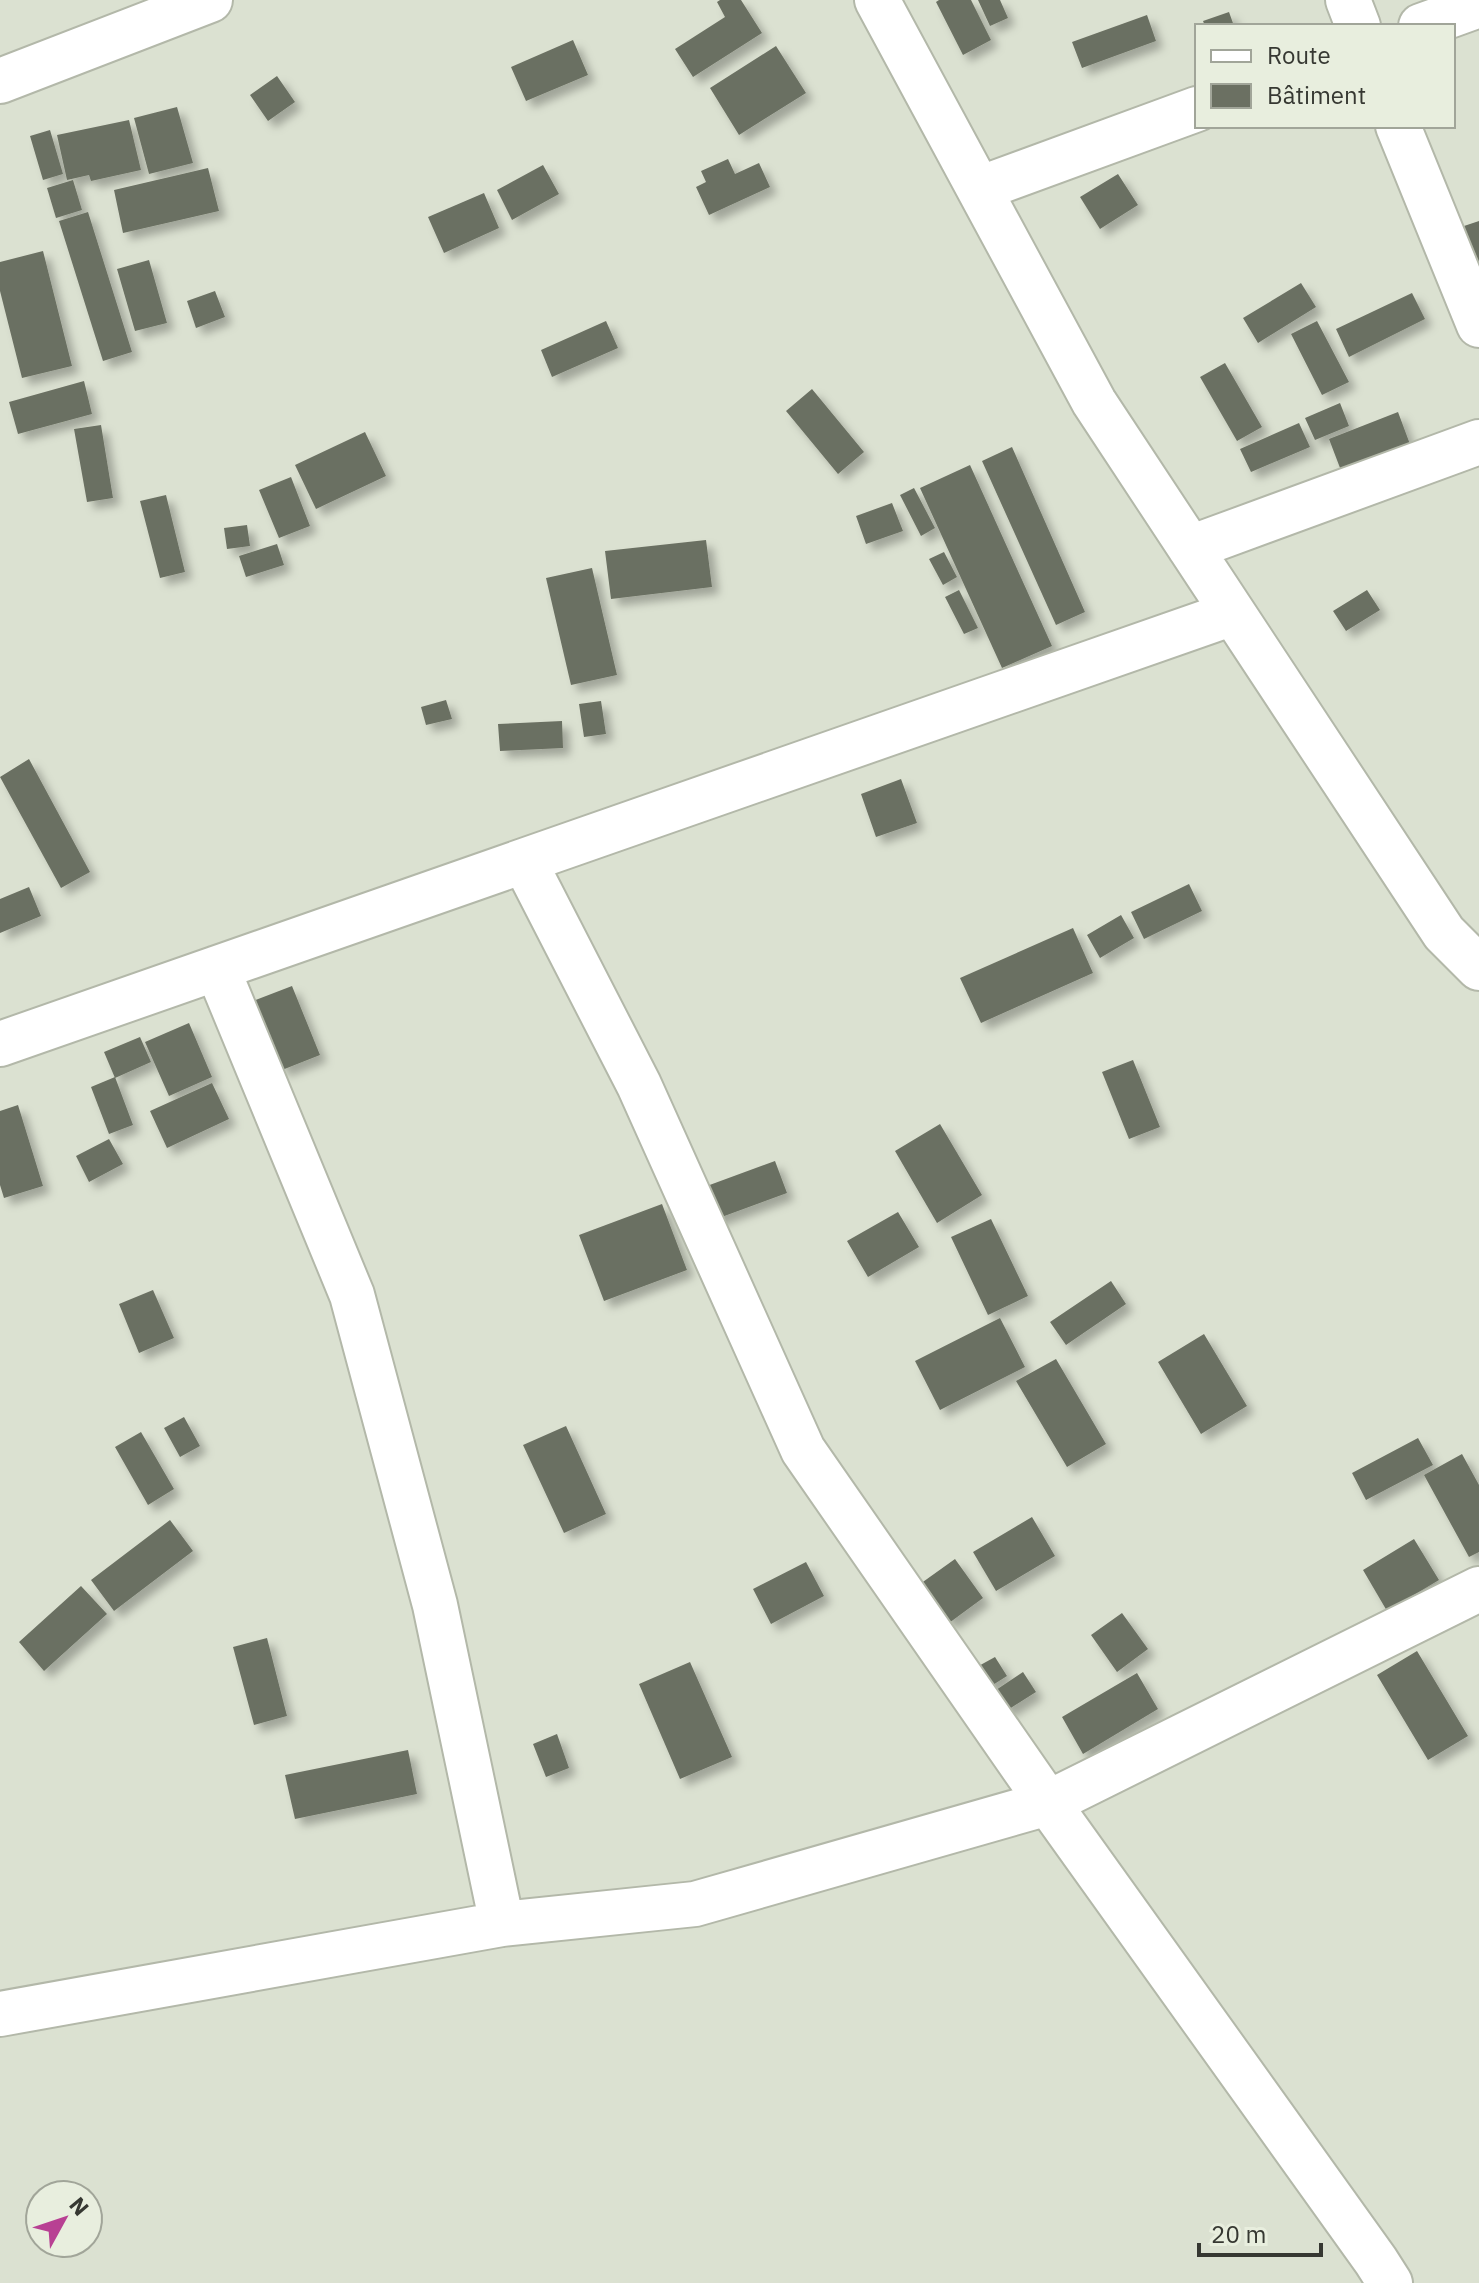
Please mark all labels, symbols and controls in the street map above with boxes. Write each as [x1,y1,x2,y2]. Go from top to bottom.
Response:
legend [1195,24,1455,128]
text: Route [1267,39,1331,71]
text: Bâtiment [1267,79,1366,111]
north arrow [24,2179,104,2259]
text: N [63,2190,96,2221]
scale bar [1199,2207,1321,2257]
text: 20 m [1211,2218,1266,2250]

